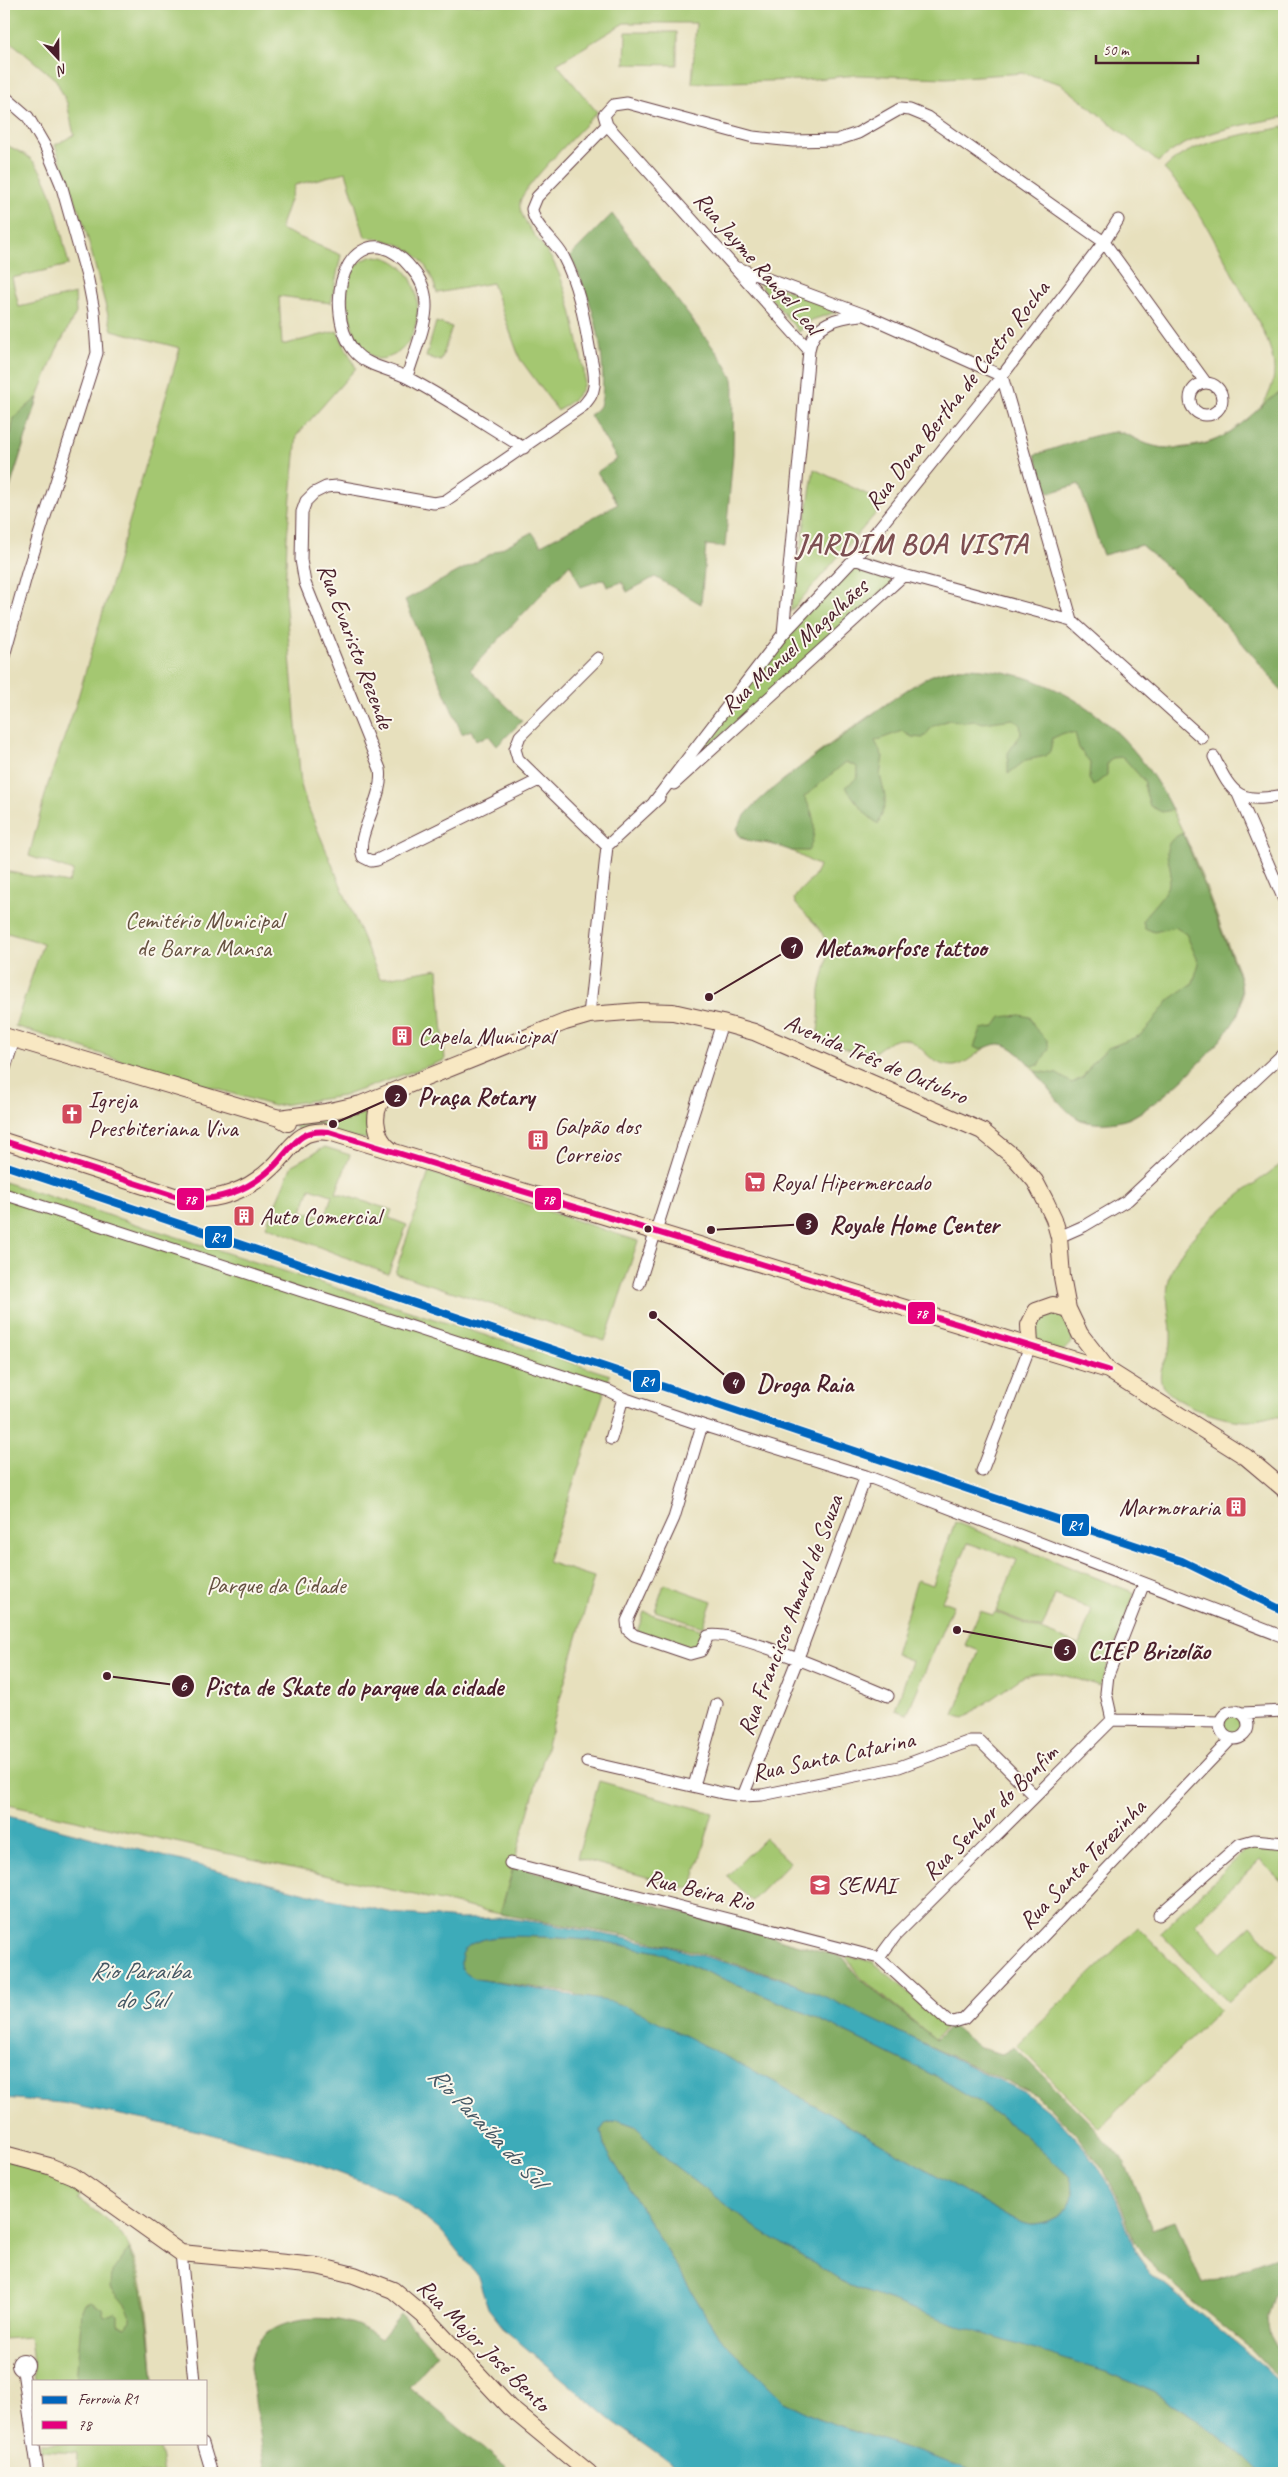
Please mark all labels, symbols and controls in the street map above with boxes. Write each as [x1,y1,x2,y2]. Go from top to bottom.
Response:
north arrow [32,32,82,82]
scale bar [1096,32,1198,64]
text: 50 m [1103,41,1130,60]
text: N [53,60,70,80]
street label: Rua Jayme Rangel Leal [688,185,831,344]
street label: Rua Dona Bertha de Castro Rocha [858,273,1057,516]
district label: JARDIM BOA VISTA [794,525,1029,562]
street label: Rua Evaristo Rezende [311,559,402,735]
street label: Rua Manuel Magalhães [714,570,876,720]
park label: Cemitério Municipal de Barra Mansa [125,905,287,963]
callout: Metamorfose tattoo [780,928,997,968]
text: Metamorfose tattoo [815,932,990,964]
text: 1 [789,939,798,958]
street label: Avenida Três de Outubro [780,1007,973,1112]
place label: Capela Municipal [418,1021,558,1051]
building icon: Capela Municipal [390,1024,414,1048]
callout: Praça Rotary [383,1076,545,1116]
text: Praça Rotary [418,1081,537,1113]
place label: Igreja Presbiteriana Viva [88,1085,239,1143]
text: 2 [393,1088,401,1107]
church icon: Igreja Presbiteriana Viva [60,1102,84,1126]
place label: Galpão dos Correios [554,1111,642,1169]
building icon: Galpão dos Correios [526,1128,550,1152]
place label: Royal Hipermercado [771,1167,932,1197]
supermarket icon: Royal Hipermercado [743,1170,767,1194]
line badge: 78 [176,1187,205,1211]
line badge: 78 [534,1187,562,1211]
text: 78 [184,1191,198,1208]
text: 78 [542,1191,556,1208]
place label: Auto Comercial [260,1201,385,1231]
building icon: Auto Comercial [232,1204,256,1228]
callout: Royale Home Center [795,1204,1009,1244]
text: Royale Home Center [829,1209,1002,1241]
text: 3 [804,1215,812,1234]
unlabelled marker [643,1224,653,1234]
line badge: R1 [204,1225,233,1249]
text: R1 [211,1229,227,1246]
line badge: 78 [907,1301,936,1325]
text: 78 [915,1305,929,1322]
callout: Droga Raia [721,1363,865,1403]
text: Droga Raia [757,1368,855,1400]
line badge: R1 [632,1369,661,1393]
text: R1 [640,1373,656,1390]
text: 4 [731,1374,740,1393]
street label: Rua Francisco Amaral de Souza [730,1489,850,1740]
place label: Marmoraria [1119,1492,1221,1522]
building icon: Marmoraria [1224,1495,1248,1519]
line badge: R1 [1061,1513,1090,1537]
text: R1 [1068,1517,1084,1534]
park label: Parque da Cidade [207,1570,348,1600]
callout: CIEP Brizolão [1053,1630,1220,1670]
text: CIEP Brizolão [1088,1635,1212,1667]
text: 5 [1062,1641,1070,1660]
callout: Pista de Skate do parque da cidade [170,1666,513,1706]
text: Pista de Skate do parque da cidade [205,1671,506,1703]
text: 6 [179,1677,187,1696]
street label: Rua Santa Catarina [749,1724,918,1788]
street label: Rua Senhor do Bonfim [916,1737,1065,1886]
street label: Rua Santa Terezinha [1012,1791,1153,1936]
street label: Rua Beira Rio [643,1862,758,1918]
place label: SENAI [836,1870,900,1900]
school or university icon: SENAI [808,1873,832,1897]
water label: Rio Paraiba do Sul [90,1955,192,2016]
water label: Rio Paraíba do Sul [421,2060,558,2200]
street label: Rua Major José Bento [411,2272,559,2420]
legend [32,2380,208,2444]
text: Ferrovia R1 [78,2390,140,2409]
text: 78 [78,2416,93,2435]

